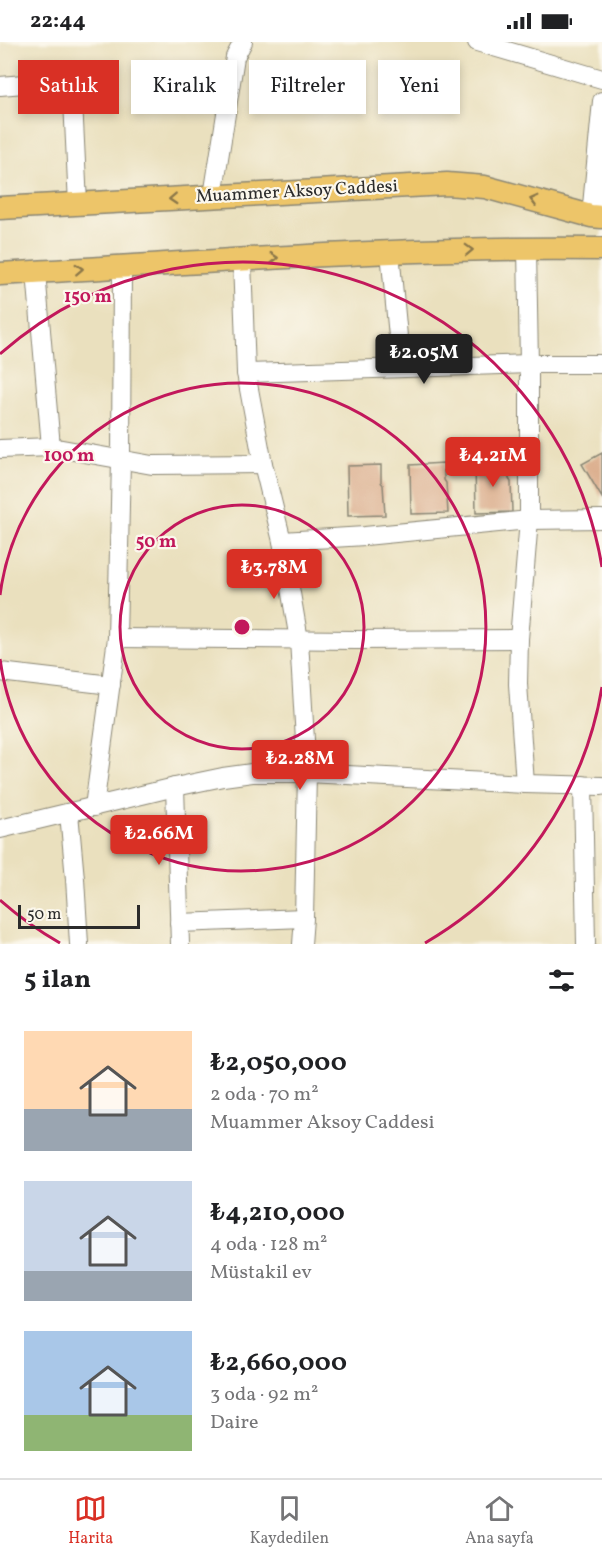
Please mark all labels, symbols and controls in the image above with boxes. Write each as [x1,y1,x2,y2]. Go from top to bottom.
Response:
text: 22:44 [30,6,86,37]
chip: Satılık [18,60,119,114]
chip: Kiralık [131,60,237,114]
chip: Filtreler [249,60,366,114]
chip: Yeni [378,60,460,114]
street label: Muammer Aksoy Caddesi [195,174,399,210]
one-way arrow [169,192,178,205]
one-way arrow [529,195,539,208]
one-way arrow [464,243,473,256]
one-way arrow [270,252,279,265]
one-way arrow [75,263,84,276]
text: 150 m [64,285,112,310]
pin: ₺2.05M [375,334,473,385]
text: ₺2.05M [389,339,459,367]
pin: ₺4.21M [444,437,542,488]
text: ₺4.21M [459,442,527,470]
text: 100 m [44,444,94,469]
text: 50 m [136,530,176,555]
pin: ₺3.78M [225,549,323,600]
text: ₺3.78M [241,554,307,582]
centre of rings [232,617,252,637]
pin: ₺2.28M [251,740,349,791]
text: ₺2.28M [266,745,334,773]
pin: ₺2.66M [110,815,208,866]
text: ₺2.66M [124,820,194,848]
scale bar [18,902,140,929]
text: 50 m [27,904,61,926]
text: 5 ilan [24,962,91,998]
icon: filters [545,964,578,997]
text: ₺2,050,000 [210,1045,347,1081]
icon: home [72,1055,144,1127]
text: 2 oda · 70 m² [210,1081,319,1109]
text: Muammer Aksoy Caddesi [210,1109,435,1137]
text: ₺4,210,000 [210,1195,345,1231]
icon: home [72,1205,144,1277]
text: 4 oda · 128 m² [210,1231,328,1259]
text: Müstakil ev [210,1259,312,1287]
text: ₺2,660,000 [210,1345,347,1381]
icon: home [72,1355,144,1427]
text: 3 oda · 92 m² [210,1381,318,1409]
text: Daire [210,1409,258,1437]
tab: Harita [68,1492,113,1550]
tab: Kaydedilen [250,1492,329,1550]
tab: Ana sayfa [465,1492,534,1550]

